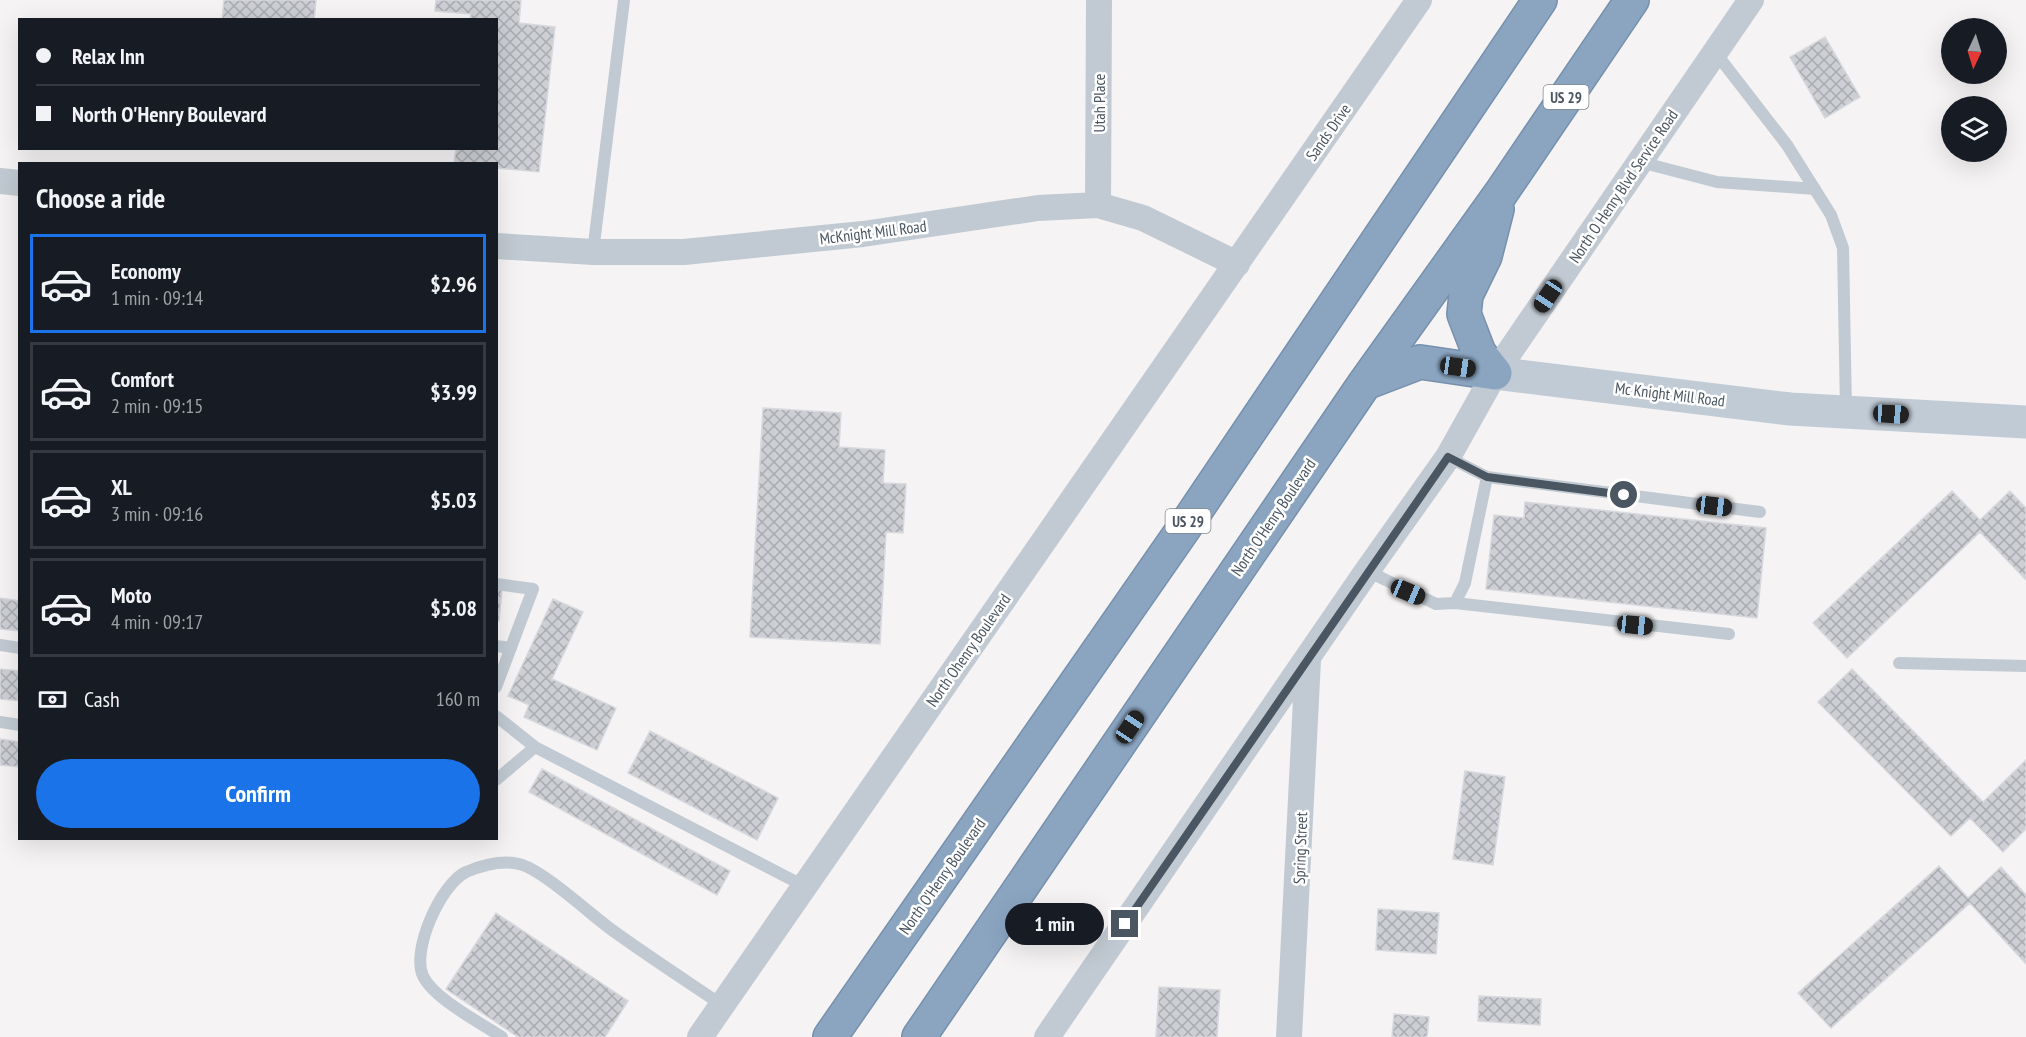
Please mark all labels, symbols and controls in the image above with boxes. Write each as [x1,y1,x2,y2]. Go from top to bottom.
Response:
north arrow [1941,18,2007,84]
map controls [1941,18,2007,162]
text: Relax Inn [72,42,145,70]
street label: Utah Place [1089,74,1109,132]
road number: US 29 [1544,85,1588,109]
button: layers [1941,96,2007,162]
text: North O'Henry Boulevard [72,100,267,128]
street label: Sands Drive [1301,100,1355,164]
street label: North O Henry Blvd Service Road [1564,105,1682,267]
text: Choose a ride [36,181,165,215]
street label: McKnight Mill Road [818,216,928,248]
icon: car [39,257,93,311]
text: Economy [111,257,181,285]
text: $2.96 [430,270,477,298]
car [1530,276,1566,316]
text: 1 min · 09:14 [111,285,203,311]
car [1439,356,1477,378]
icon: car [39,365,93,419]
text: Comfort [111,365,174,393]
street label: Mc Knight Mill Road [1614,377,1726,411]
text: $3.99 [430,378,477,406]
text: 2 min · 09:15 [111,393,203,419]
car [1873,404,1909,424]
street label: North O'Henry Boulevard [1226,454,1320,579]
icon: car [39,473,93,527]
text: XL [111,473,132,501]
route start [1610,481,1637,508]
text: $5.03 [430,486,477,514]
car [1695,495,1733,517]
text: 3 min · 09:16 [111,501,203,527]
road number: US 29 [1166,509,1210,533]
car [1388,577,1428,607]
icon: car [39,581,93,635]
text: Moto [111,581,152,609]
street label: North Ohenry Boulevard [922,590,1014,710]
text: $5.08 [430,594,477,622]
text: 4 min · 09:17 [111,609,203,635]
car [1616,614,1654,636]
icon: cash [36,683,69,716]
text: Cash [84,685,120,713]
text: 160 m [436,686,480,712]
car [1112,707,1148,747]
button: Confirm [36,759,480,828]
street label: Spring Street [1289,811,1311,884]
street label: North O'Henry Boulevard [894,814,990,938]
callout: 1 min [1005,903,1104,945]
route end [1111,910,1138,937]
text: 1 min [1034,911,1075,937]

